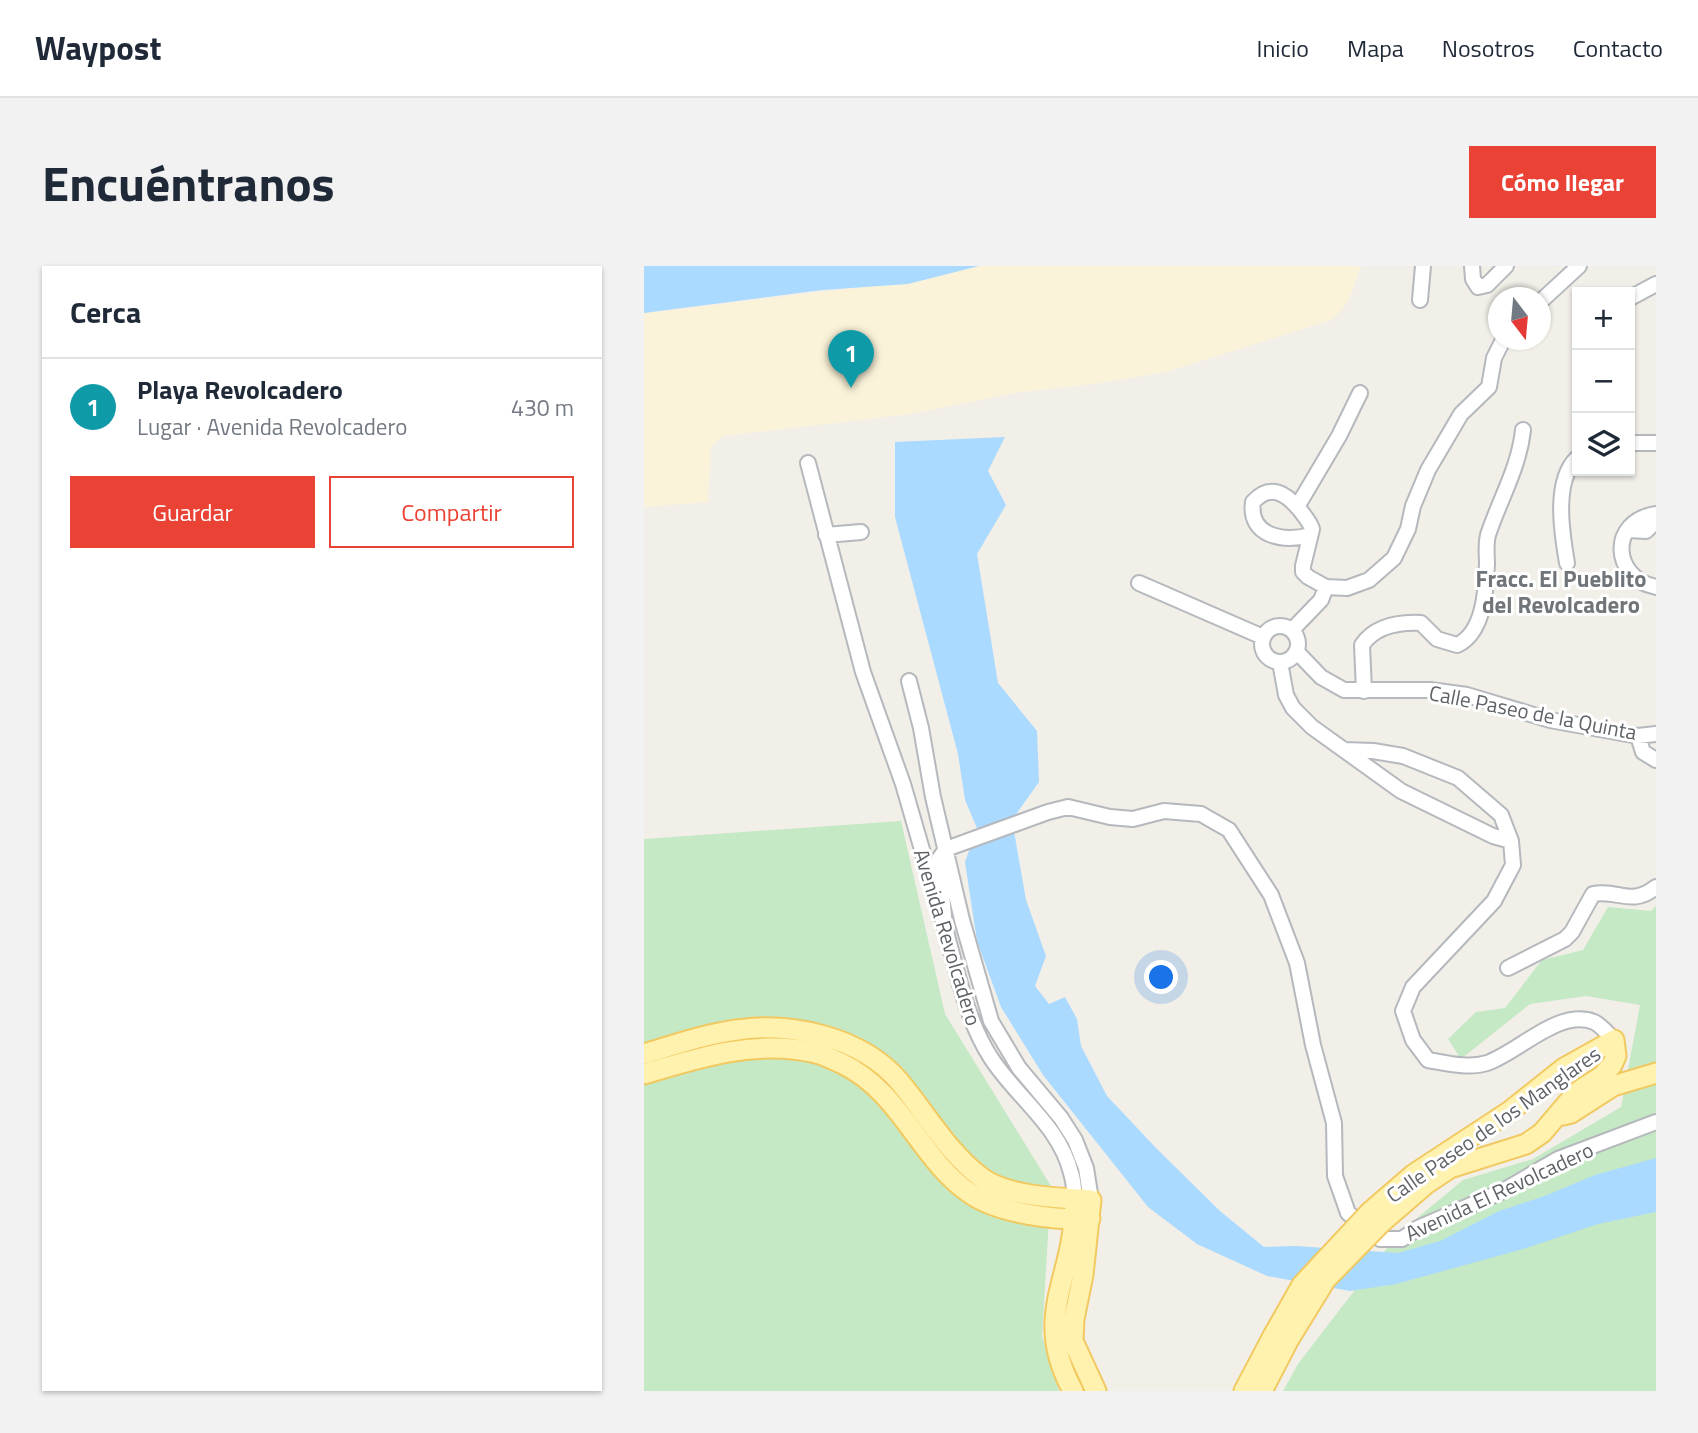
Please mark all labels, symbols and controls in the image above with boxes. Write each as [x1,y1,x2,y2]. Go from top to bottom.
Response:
text: Waypost [35,23,161,73]
text: Inicio [1257,30,1309,66]
text: Mapa [1347,30,1404,66]
text: Nosotros [1442,30,1535,66]
text: Contacto [1573,30,1663,66]
text: Encuéntranos [42,145,335,220]
button: Cómo llegar [1469,146,1656,218]
north arrow [1488,287,1551,350]
map controls [1572,287,1635,476]
button: + [1572,287,1635,350]
text: Cerca [70,289,141,335]
pin: 1 [828,330,874,388]
button: − [1572,350,1635,413]
text: Playa Revolcadero [137,370,343,409]
text: 1 [87,390,99,425]
text: 430 m [511,390,574,425]
text: Lugar · Avenida Revolcadero [137,409,407,444]
button: layers [1572,413,1635,476]
button: Guardar [70,476,315,548]
button: Compartir [329,476,574,548]
district label: Fracc. El Pueblito del Revolcadero [1476,561,1646,622]
street label: Calle Paseo de la Quinta [1426,676,1640,748]
street label: Avenida Revolcadero [906,845,990,1029]
your location [1144,960,1178,994]
street label: Calle Paseo de los Manglares [1379,1038,1607,1210]
street label: Avenida El Revolcadero [1400,1133,1598,1249]

